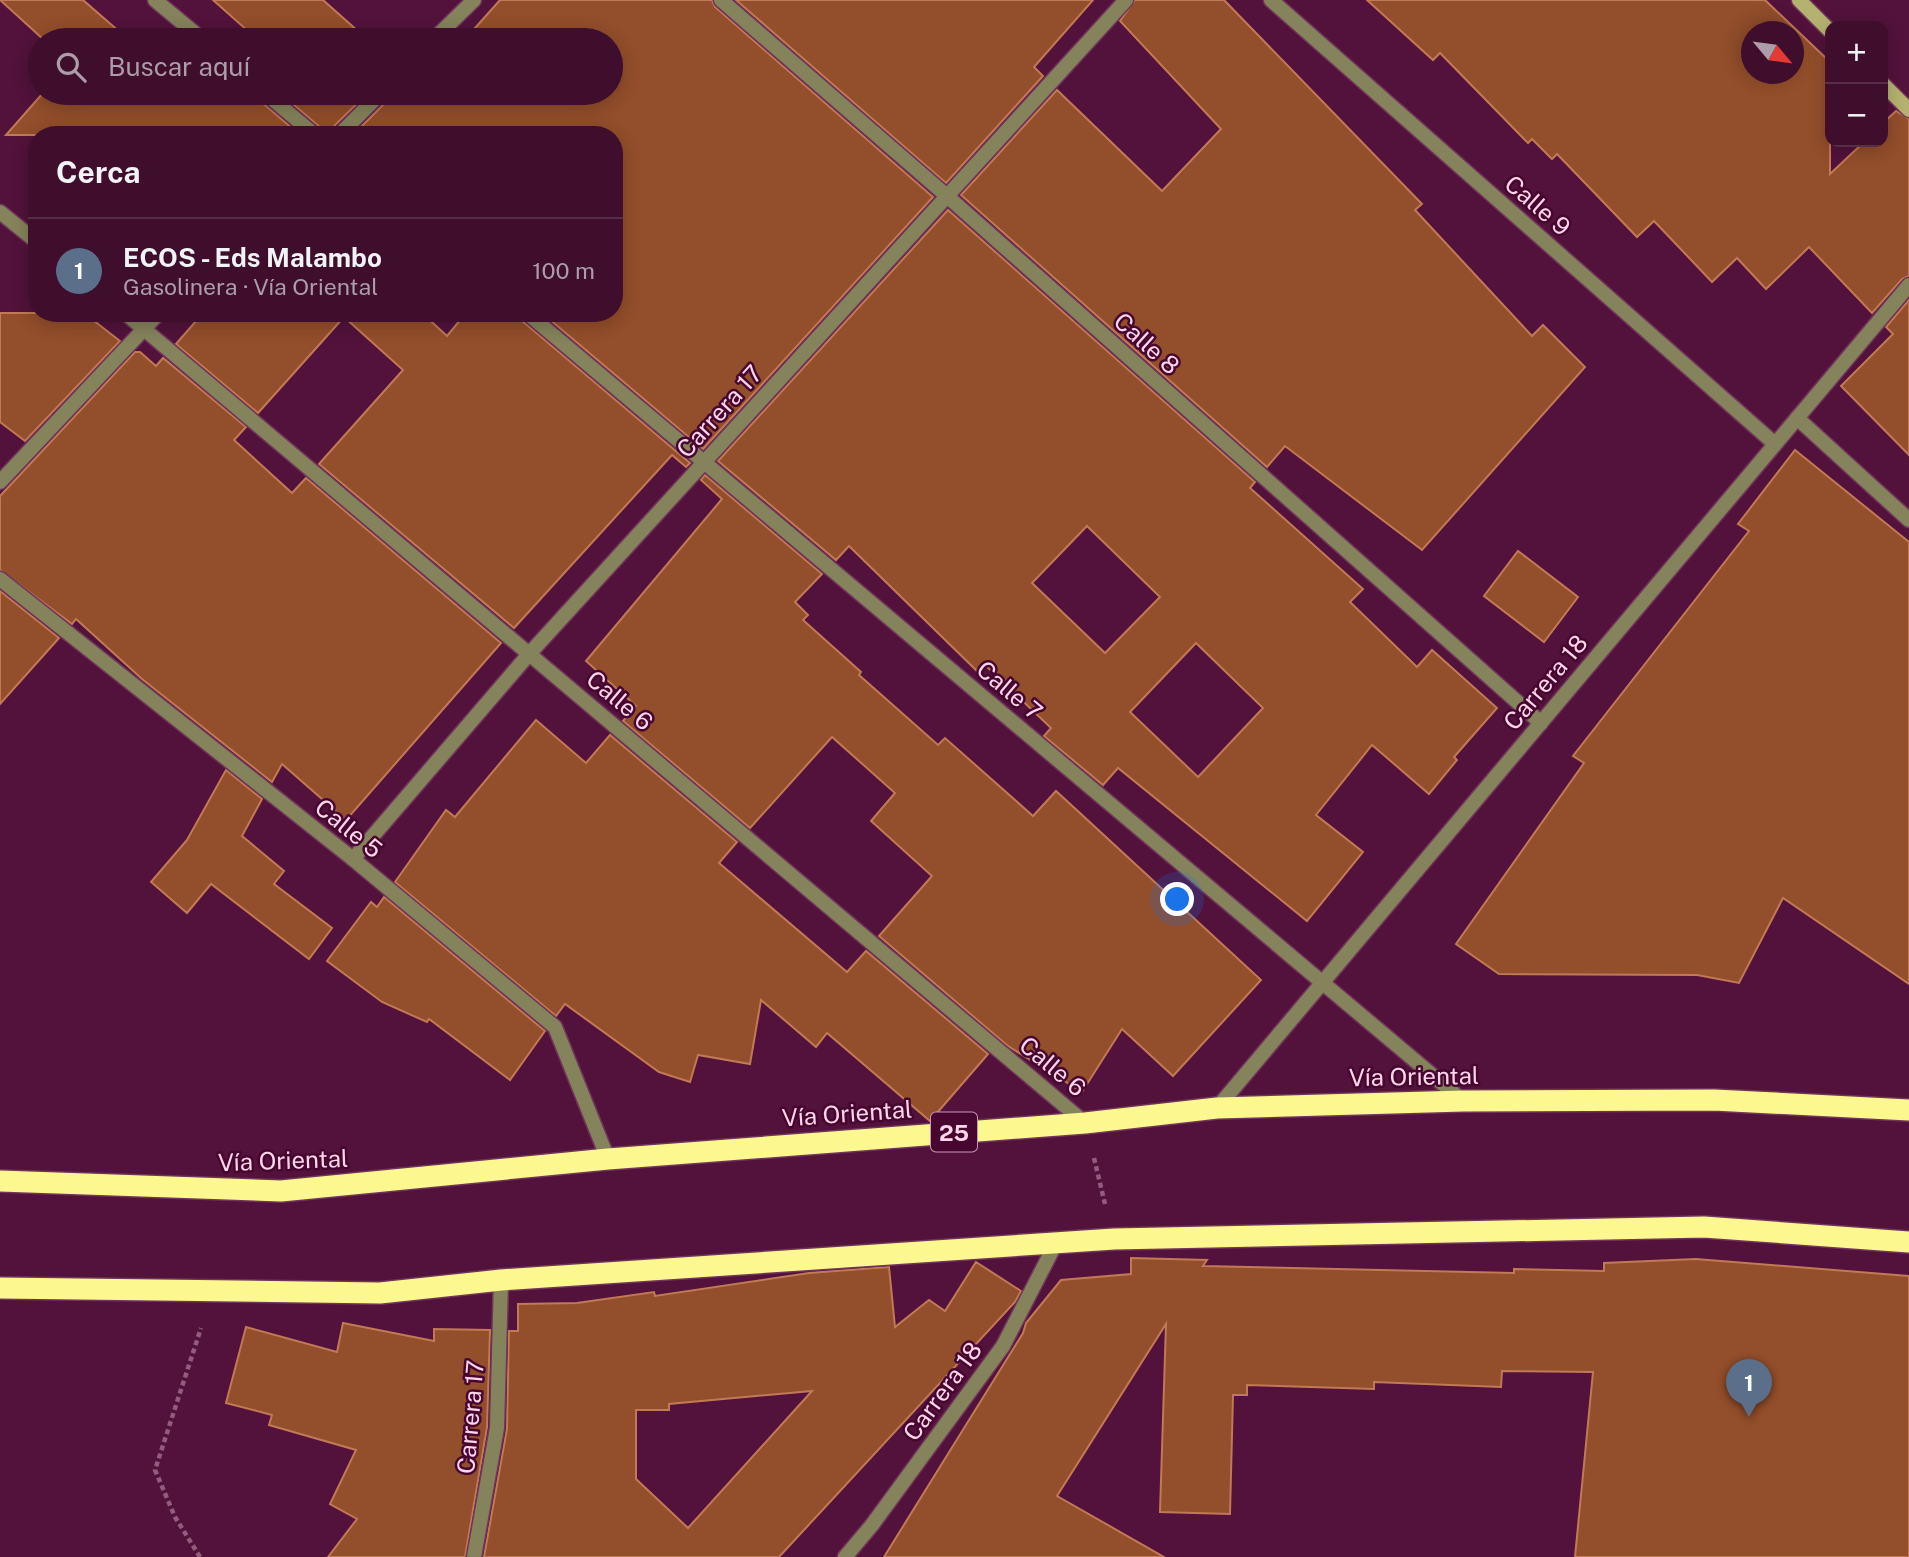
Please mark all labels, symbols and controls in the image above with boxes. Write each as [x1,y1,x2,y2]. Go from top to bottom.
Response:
north arrow [1741,21,1804,84]
map controls [1825,21,1888,147]
button: + [1825,21,1888,84]
search box [28,28,623,105]
icon: search [52,48,90,86]
text: Buscar aquí [108,51,250,82]
button: − [1825,84,1888,147]
text: Cerca [56,154,141,190]
street label: Calle 9 [1500,169,1576,241]
text: ECOS - Eds Malambo [123,242,382,273]
text: 1 [74,257,84,284]
text: 100 m [532,257,595,284]
text: Gasolinera · Vía Oriental [123,273,378,300]
street label: Calle 8 [1109,306,1185,380]
street label: Carrera 17 [670,359,768,463]
street label: Carrera 18 [1497,629,1593,735]
street label: Calle 7 [972,655,1048,725]
street label: Calle 6 [581,664,659,736]
street label: Calle 5 [310,793,388,863]
your location [1160,882,1194,916]
street label: Calle 6 [1014,1030,1092,1102]
street label: Vía Oriental [1349,1061,1479,1091]
street label: Vía Oriental [781,1094,913,1132]
road number: 25 [931,1112,977,1152]
street label: Vía Oriental [217,1144,349,1176]
street label: Carrera 18 [897,1336,987,1446]
street label: Carrera 17 [451,1359,489,1475]
pin: 1 [1726,1359,1772,1417]

